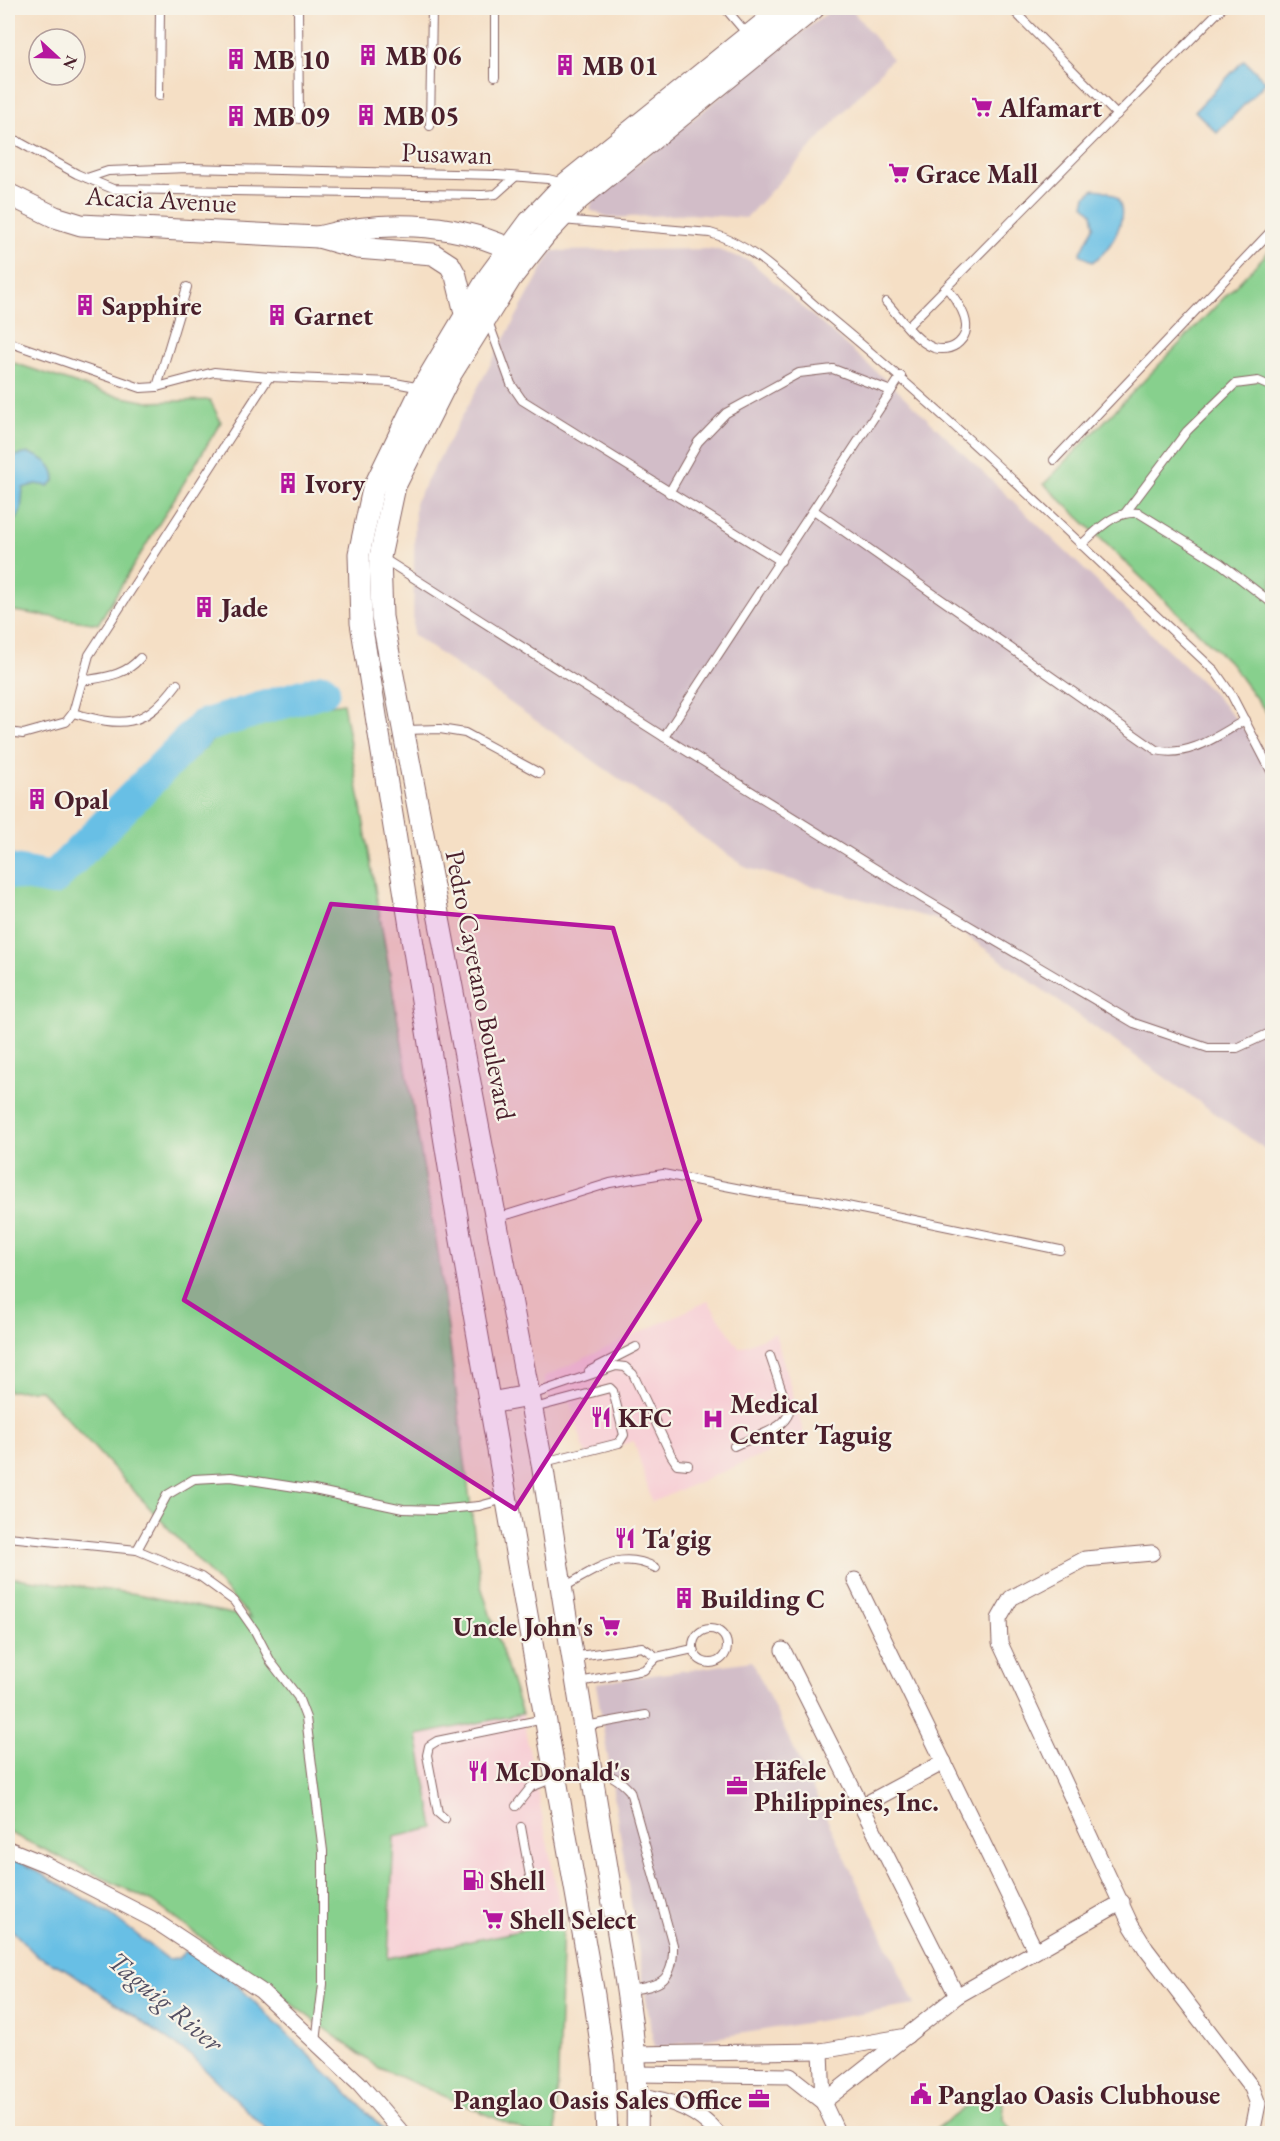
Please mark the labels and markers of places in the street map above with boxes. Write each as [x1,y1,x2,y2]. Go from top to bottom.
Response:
place label: MB 06 [385,38,462,73]
place label: MB 10 [253,42,330,77]
building icon: MB 06 [356,43,380,67]
building icon: MB 10 [224,47,248,71]
place label: MB 01 [582,48,659,83]
building icon: MB 01 [553,53,577,77]
place label: Alfamart [998,90,1102,125]
supermarket icon: Alfamart [970,95,994,119]
place label: MB 05 [383,98,460,133]
place label: MB 09 [253,99,330,134]
building icon: MB 05 [354,103,378,127]
building icon: MB 09 [224,104,248,128]
place label: Grace Mall [916,156,1038,191]
supermarket icon: Grace Mall [887,161,911,185]
place label: Sapphire [102,288,202,323]
building icon: Sapphire [73,293,97,317]
place label: Garnet [294,298,373,333]
building icon: Garnet [265,303,289,327]
place label: Ivory [305,466,366,501]
building icon: Ivory [276,471,300,495]
place label: Jade [218,590,268,625]
building icon: Jade [192,595,216,619]
place label: Opal [54,782,109,817]
building icon: Opal [25,787,49,811]
place label: Medical Center Taguig [730,1386,892,1452]
place label: KFC [618,1400,673,1435]
restaurant icon: KFC [589,1405,613,1429]
hospital icon: Medical Center Taguig [701,1407,725,1431]
place label: Ta'gig [642,1521,712,1556]
restaurant icon: Ta'gig [613,1526,637,1550]
place label: Building C [701,1581,825,1616]
building icon: Building C [672,1586,696,1610]
place label: Uncle John's [453,1609,593,1644]
supermarket icon: Uncle John's [598,1614,622,1638]
place label: Häfele Philippines, Inc. [754,1753,939,1819]
place label: McDonald's [495,1754,630,1789]
restaurant icon: McDonald's [466,1759,490,1783]
office icon: Häfele Philippines, Inc. [725,1774,749,1798]
place label: Shell [490,1863,545,1898]
fuel station icon: Shell [461,1868,485,1892]
place label: Shell Select [510,1902,636,1937]
supermarket icon: Shell Select [481,1907,505,1931]
place label: Panglao Oasis Clubhouse [938,2077,1220,2112]
place label: Panglao Oasis Sales Office [453,2082,742,2117]
public building icon: Panglao Oasis Clubhouse [909,2082,933,2106]
office icon: Panglao Oasis Sales Office [747,2087,771,2111]

